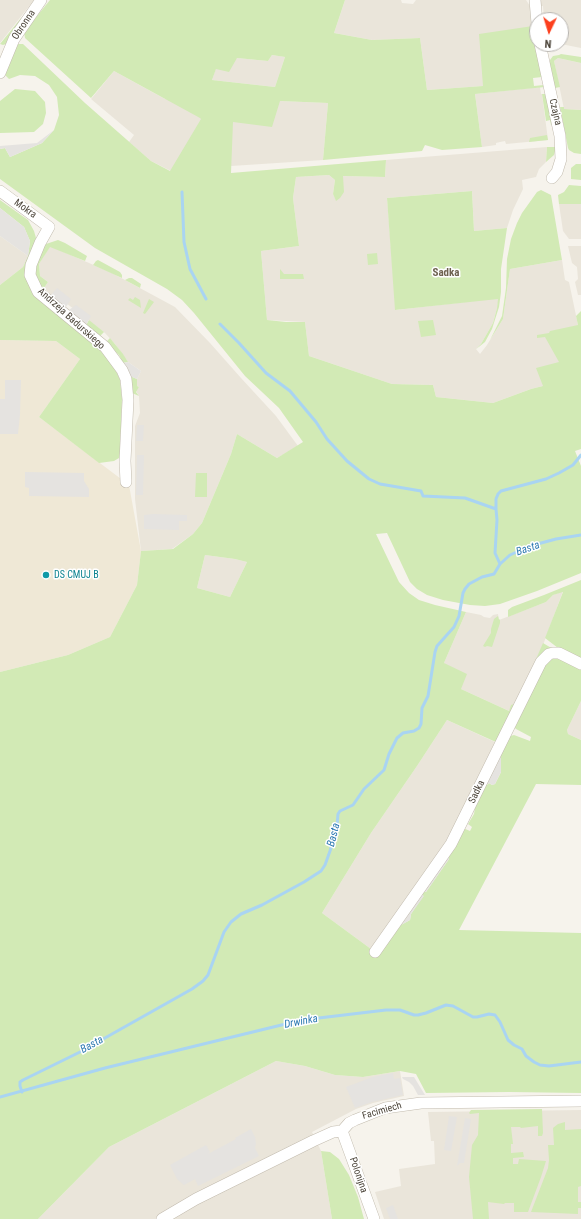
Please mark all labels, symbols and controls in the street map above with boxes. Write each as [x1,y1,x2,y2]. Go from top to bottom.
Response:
street label: Obronna [10,8,38,42]
north arrow [529,12,569,52]
text: N [544,37,552,50]
street label: Czajna [546,98,564,126]
street label: Mokra [11,197,39,221]
district label: Sadka [432,266,460,280]
street label: Andrzeja Badurskiego [35,286,107,352]
water label: Basta [514,539,542,559]
place label: DS CMUJ B [54,569,99,581]
marker: DS CMUJ B [41,570,51,580]
street label: Sadka [466,778,488,806]
water label: Basta [325,822,343,848]
water label: Drwinka [283,1012,319,1032]
water label: Basta [78,1033,106,1057]
street label: Facimiech [361,1100,403,1122]
street label: Polonijna [346,1156,370,1194]

